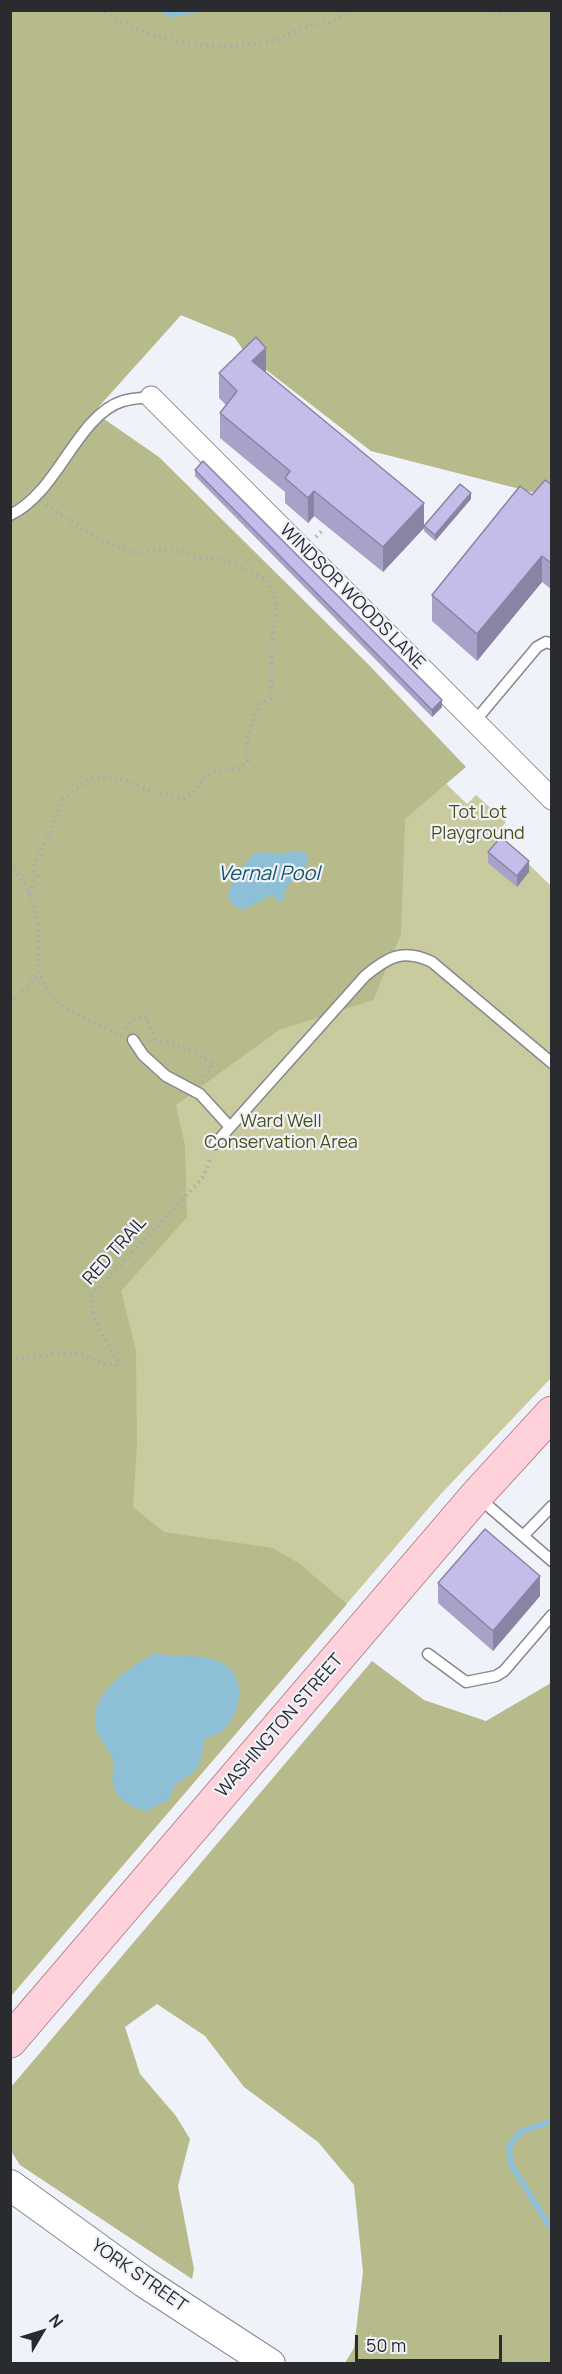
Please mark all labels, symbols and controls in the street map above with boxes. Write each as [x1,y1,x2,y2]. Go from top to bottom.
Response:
street label: WINDSOR WOODS LANE [275,520,429,674]
park label: Tot Lot Playground [431,802,525,844]
water label: Vernal Pool [218,862,320,886]
park label: Ward Well Conservation Area [204,1111,358,1154]
street label: RED TRAIL [79,1212,151,1290]
street label: WASHINGTON STREET [212,1650,348,1802]
street label: YORK STREET [87,2235,191,2317]
north arrow [12,2302,72,2362]
text: N [44,2310,68,2332]
scale bar [358,2323,505,2361]
text: 50 m [366,2333,406,2357]

